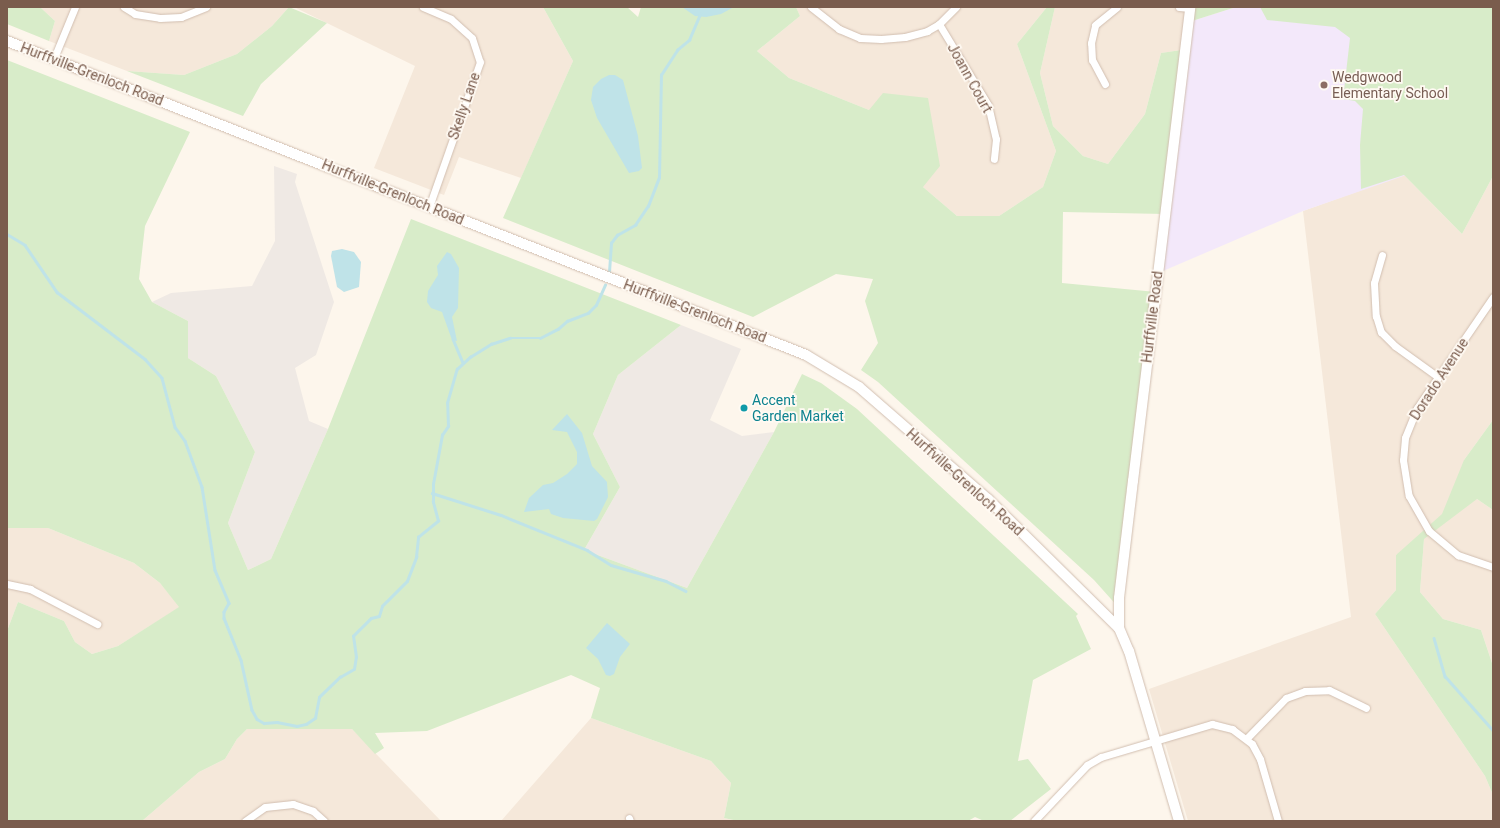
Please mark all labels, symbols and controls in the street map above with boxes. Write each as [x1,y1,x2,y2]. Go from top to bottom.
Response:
street label: Hurffville-Grenloch Road [18,39,166,109]
street label: Joann Court [944,40,996,116]
place label: Wedgwood Elementary School [1332,69,1448,102]
street label: Skelly Lane [445,70,483,142]
marker: Wedgwood Elementary School [1319,80,1329,90]
street label: Hurffville-Grenloch Road [319,156,467,228]
street label: Hurffville Road [1138,270,1166,364]
street label: Hurffville-Grenloch Road [621,276,769,346]
street label: Dorado Avenue [1406,335,1472,423]
place label: Accent Garden Market [752,392,844,424]
marker: Accent Garden Market [739,403,749,413]
street label: Hurffville-Grenloch Road [903,425,1027,539]

